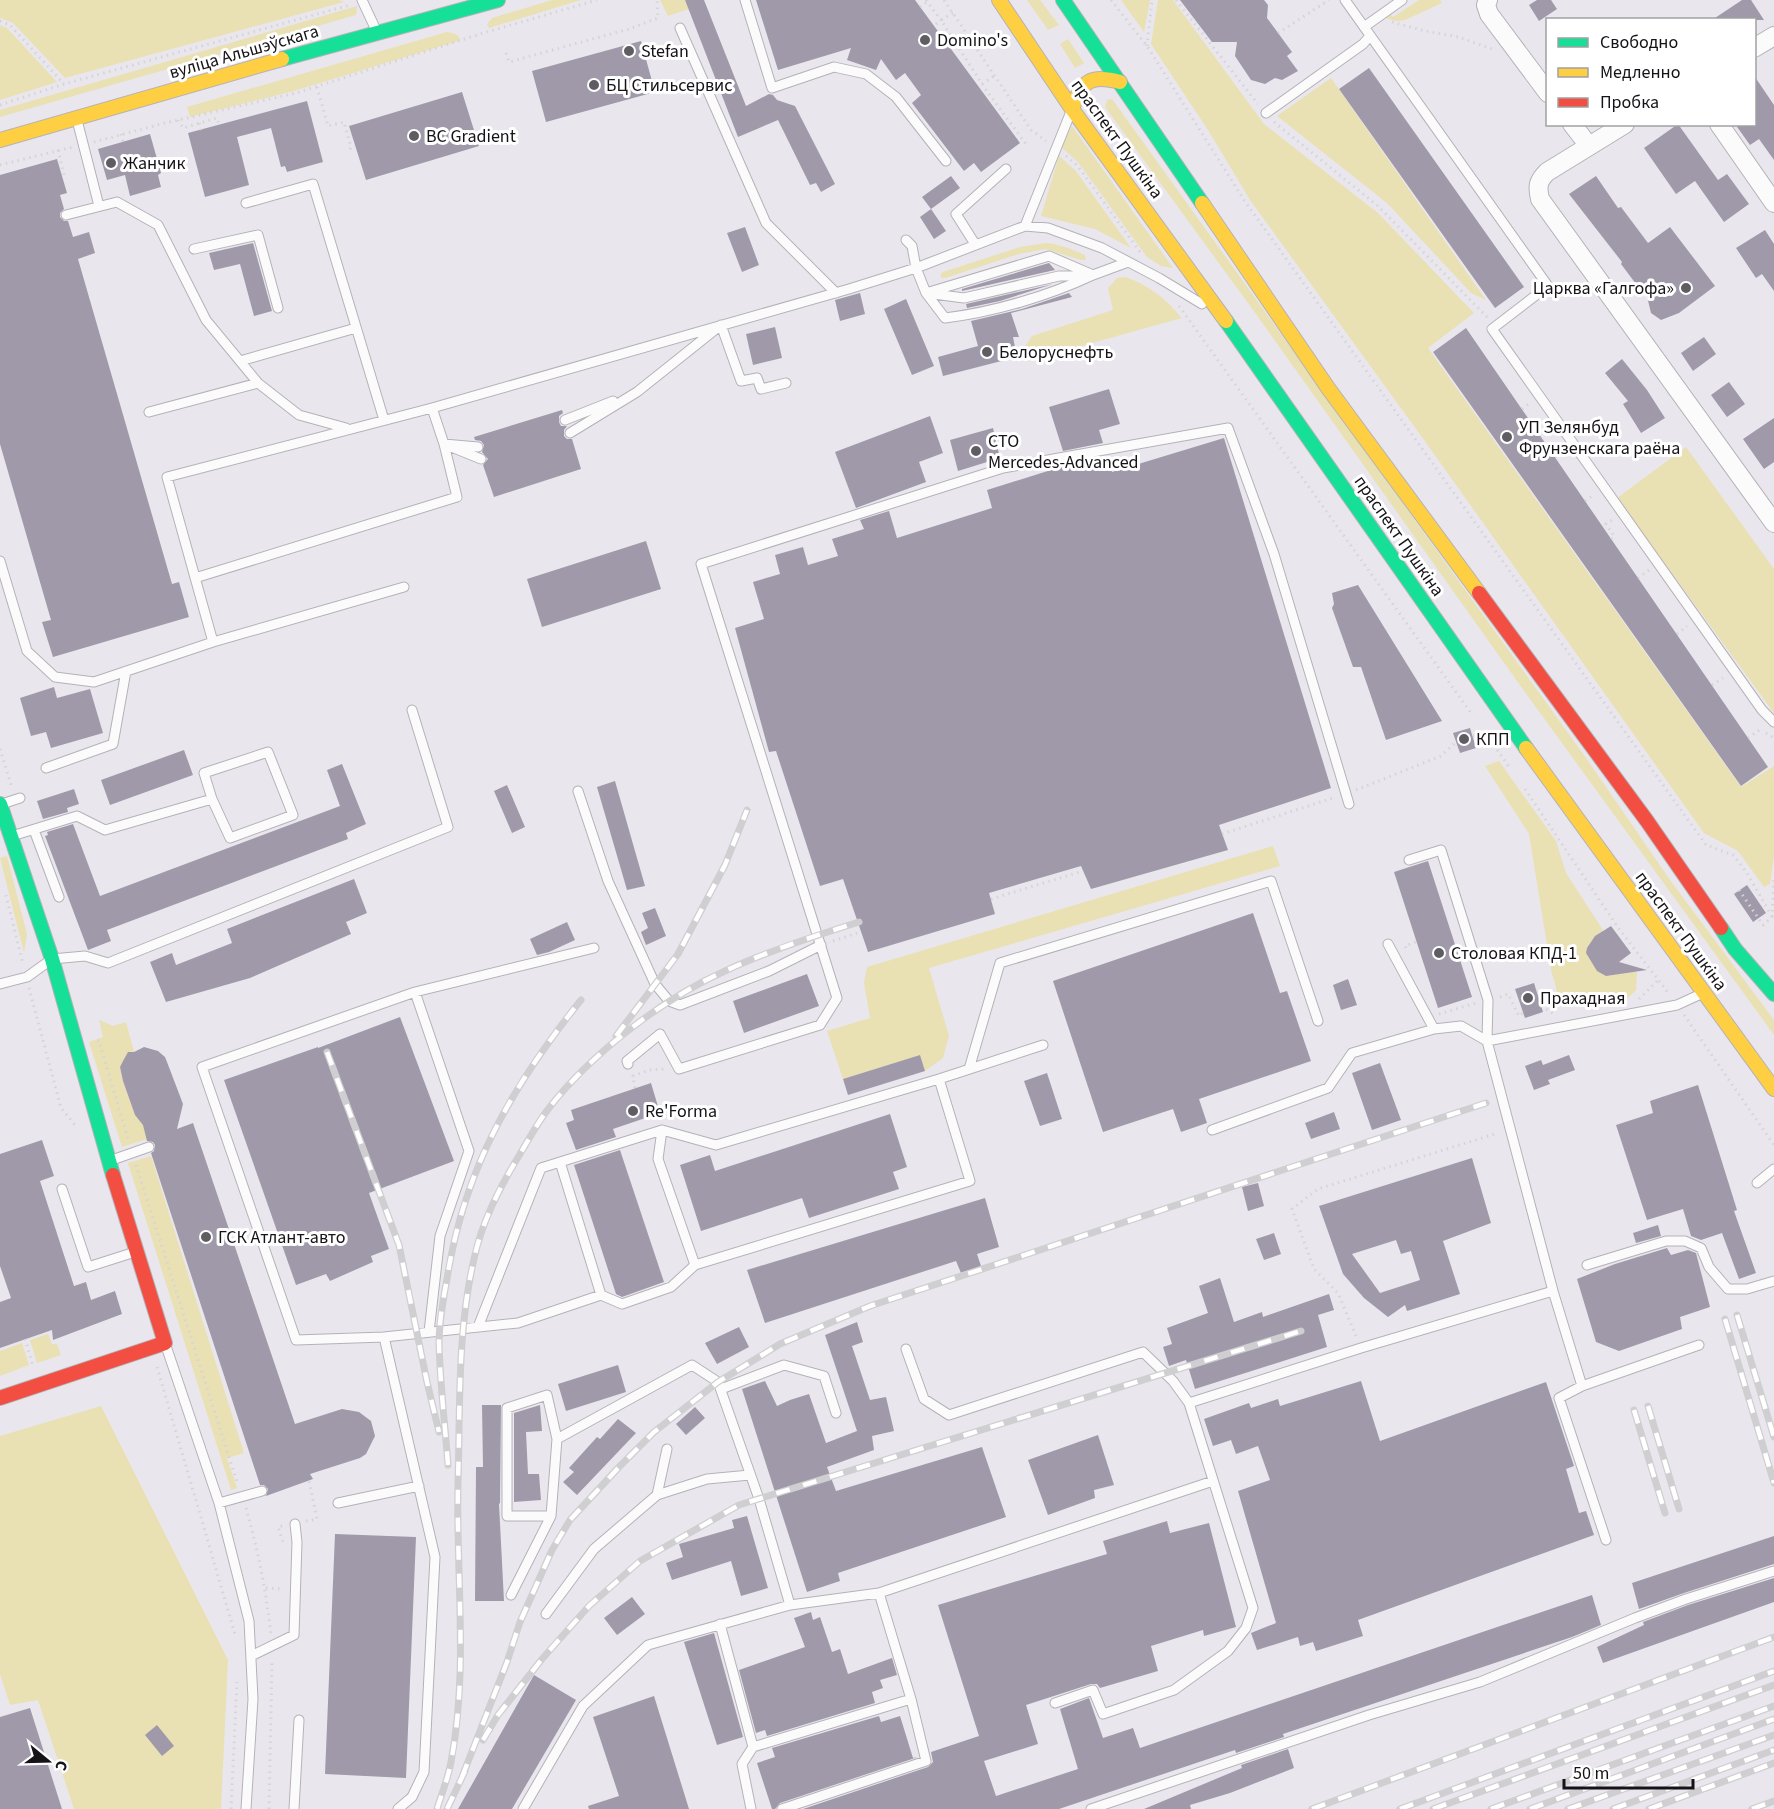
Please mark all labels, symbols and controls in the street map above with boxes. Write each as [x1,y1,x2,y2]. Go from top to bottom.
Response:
legend [1546,18,1756,126]
street label: вуліца Альшэўскага [166,19,322,85]
place label: Domino's [937,28,1008,53]
text: Свободно [1600,30,1678,55]
marker: Domino's [918,33,932,47]
place label: Stefan [641,39,689,64]
marker: Stefan [622,44,636,58]
text: Медленно [1600,60,1680,85]
place label: БЦ Стильсервис [606,73,733,98]
street label: праспект Пушкіна [1065,74,1169,204]
marker: БЦ Стильсервис [587,78,601,92]
text: Пробка [1600,90,1659,115]
place label: BC Gradient [426,124,516,149]
marker: BC Gradient [407,129,421,143]
place label: Жанчик [123,151,186,176]
marker: Жанчик [104,156,118,170]
place label: Царква «Галгофа» [1533,276,1674,301]
marker: Царква «Галгофа» [1679,281,1693,295]
place label: Белоруснефть [999,340,1113,365]
marker: Белоруснефть [980,345,994,359]
place label: УП Зелянбуд Фрунзенскага раёна [1519,415,1680,461]
place label: СТО Mercedes-Advanced [988,429,1139,475]
marker: УП Зелянбуд Фрунзенскага раёна [1500,430,1514,444]
marker: СТО Mercedes-Advanced [969,444,983,458]
street label: праспект Пушкіна [1348,471,1450,601]
place label: КПП [1476,727,1510,752]
marker: КПП [1457,732,1471,746]
street label: праспект Пушкіна [1629,866,1733,996]
place label: Столовая КПД-1 [1451,941,1577,966]
marker: Столовая КПД-1 [1432,946,1446,960]
place label: Прахадная [1540,986,1625,1011]
marker: Прахадная [1521,991,1535,1005]
place label: Re'Forma [645,1099,717,1124]
marker: Re'Forma [626,1104,640,1118]
place label: ГСК Атлант-авто [218,1225,345,1250]
marker: ГСК Атлант-авто [199,1230,213,1244]
north arrow [18,1731,78,1791]
scale bar [1564,1752,1693,1790]
text: С [49,1758,73,1774]
text: 50 m [1573,1761,1609,1786]

